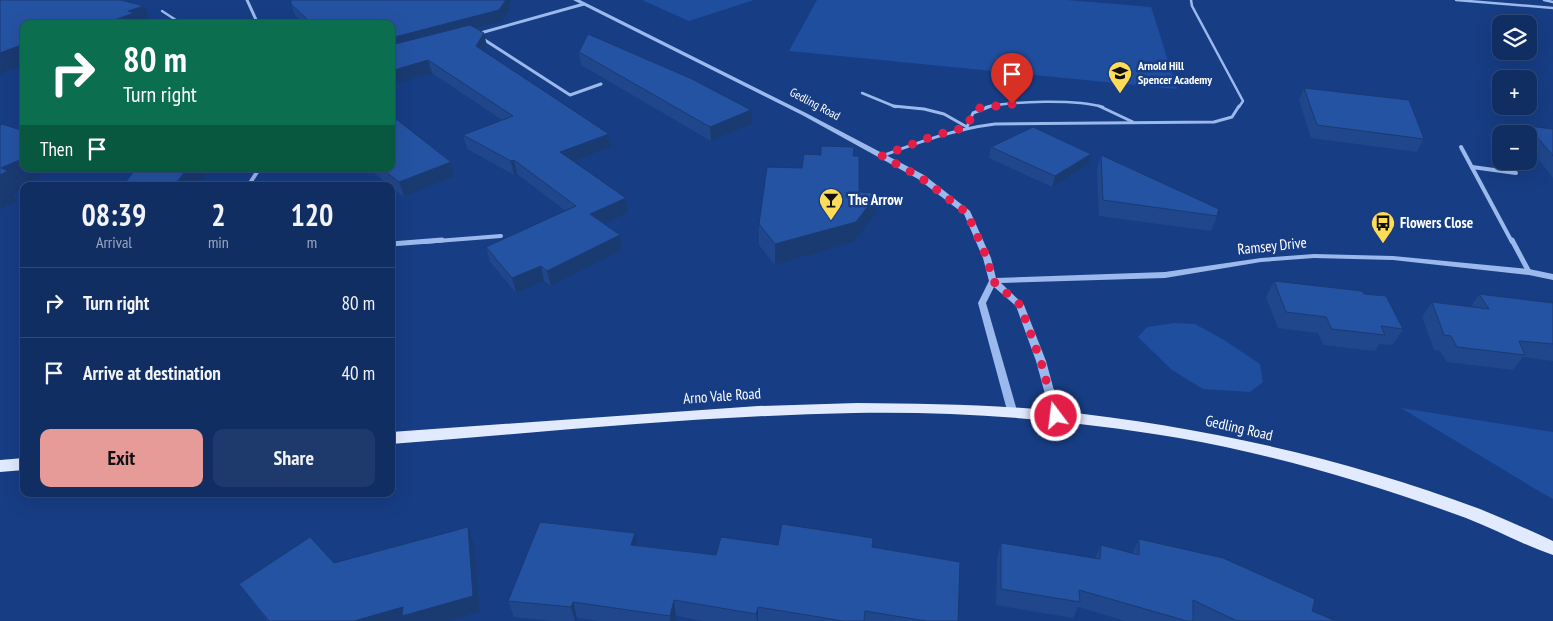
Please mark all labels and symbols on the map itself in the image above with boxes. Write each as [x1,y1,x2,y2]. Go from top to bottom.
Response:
pin [991,53,1033,104]
place label: Arnold Hill Spencer Academy [1137,58,1212,87]
school or university icon: Arnold Hill Spencer Academy [1107,60,1133,94]
street label: Gedling Road [787,84,843,123]
bar icon: The Arrow [818,187,844,221]
place label: The Arrow [848,190,904,209]
bus stop icon: Flowers Close [1370,210,1396,244]
place label: Flowers Close [1400,213,1473,232]
street label: Ramsey Drive [1236,232,1308,259]
street label: Arno Vale Road [682,383,761,408]
position arrow [1029,389,1081,441]
street label: Gedling Road [1204,411,1275,444]

